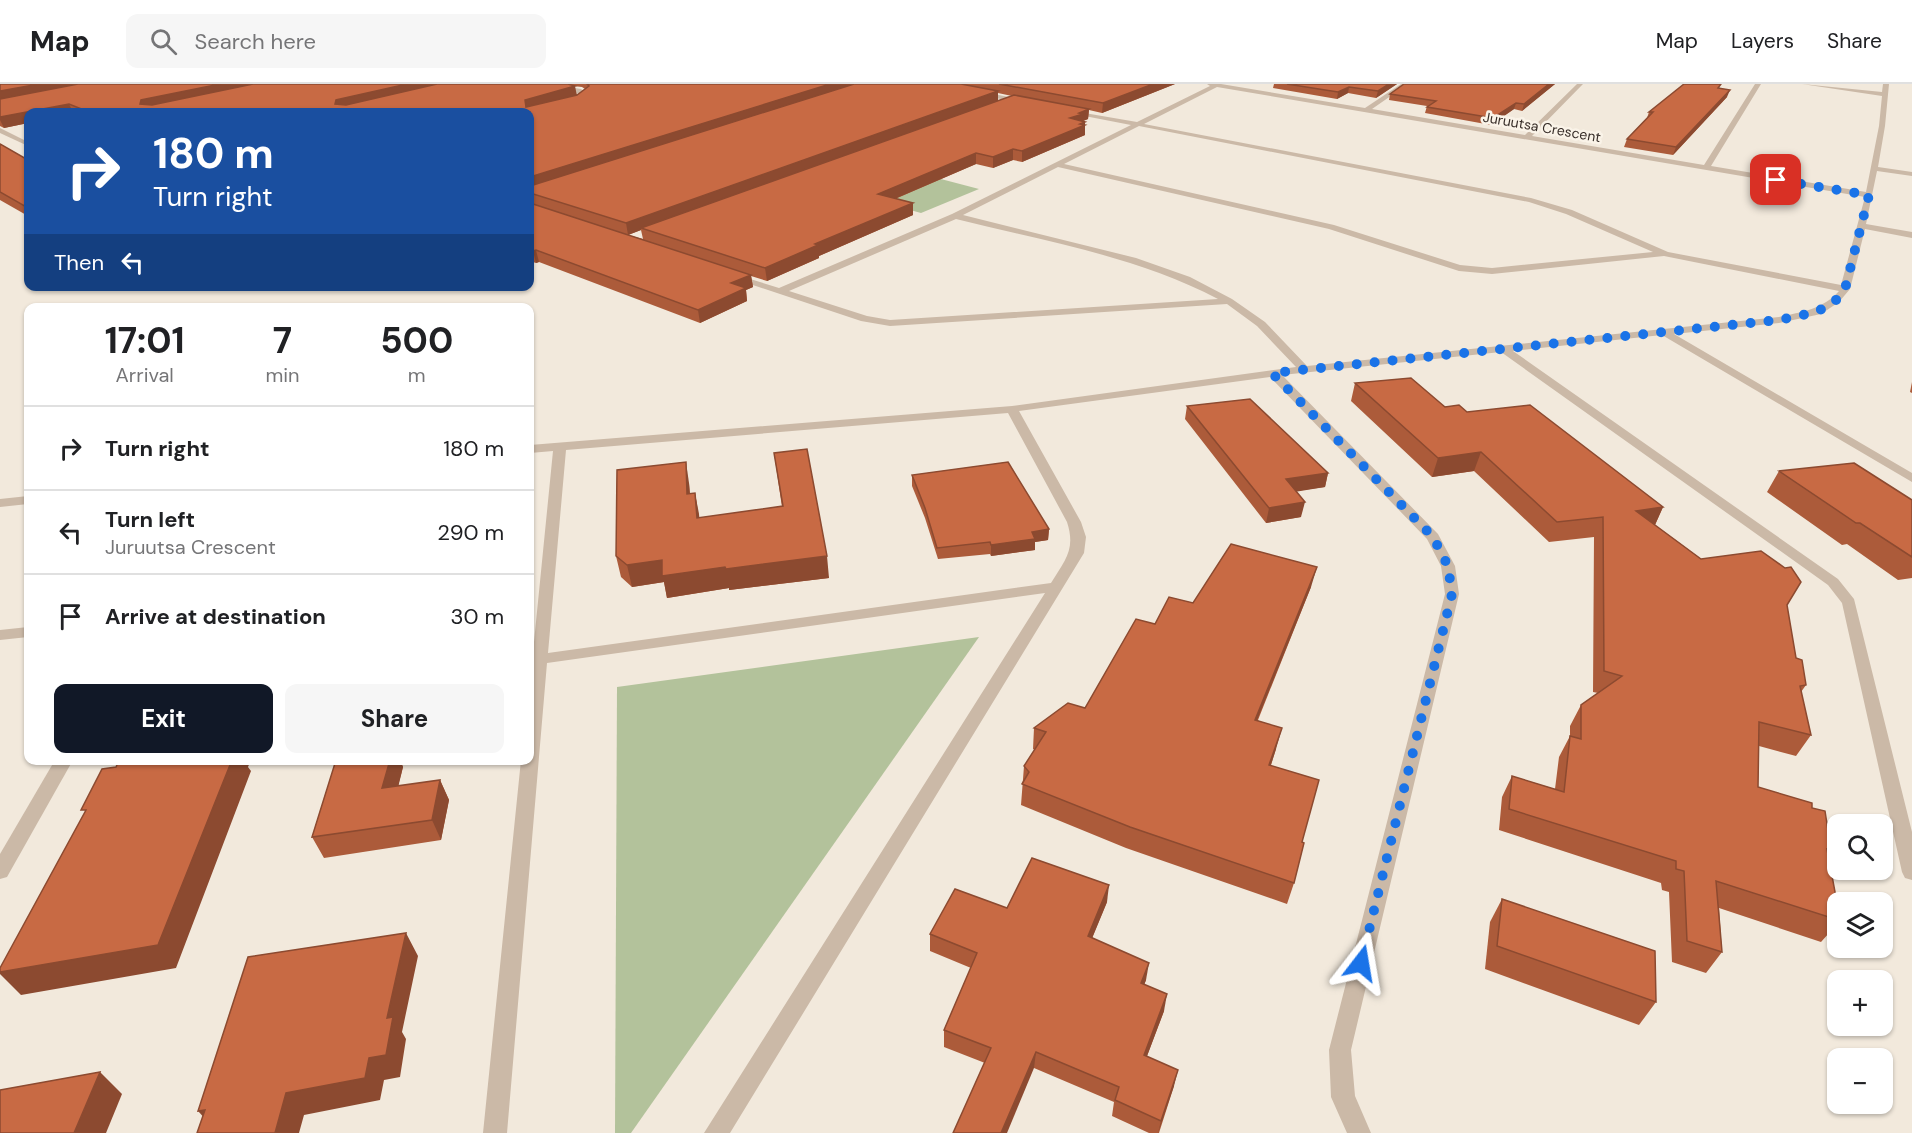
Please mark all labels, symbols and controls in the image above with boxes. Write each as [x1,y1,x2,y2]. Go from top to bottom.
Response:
search box [126,14,546,68]
text: Map [30,23,90,60]
icon: search [147,25,180,58]
text: Search here [195,27,316,56]
text: Map [1656,27,1698,55]
text: Layers [1731,27,1794,55]
text: Share [1827,27,1882,55]
street label: Juruutsa Crescent [1482,108,1602,146]
text: 180 m [153,126,274,181]
icon: right [54,132,132,210]
pin [1750,154,1801,205]
icon: arrive [1759,163,1792,196]
text: Turn right [153,179,273,214]
icon: left [116,246,149,279]
text: Then [54,248,104,277]
text: 17:01 [105,317,185,364]
text: 7 [273,317,292,364]
text: 500 [380,317,453,364]
text: Arrival [116,362,174,388]
text: min [265,362,300,388]
text: m [408,362,426,388]
icon: right [54,432,87,465]
text: Turn right [105,434,210,463]
text: 180 m [443,434,504,463]
text: Turn left [105,505,195,534]
icon: left [54,516,87,549]
text: 290 m [437,518,504,547]
text: Juruutsa Crescent [105,534,276,560]
icon: arrive [54,600,87,633]
text: Arrive at destination [105,602,326,631]
text: 30 m [450,602,504,631]
button: Exit [54,684,273,753]
button: Share [285,684,504,753]
map controls [1827,814,1893,1114]
button: search [1827,814,1893,880]
button: layers [1827,892,1893,958]
position arrow [1329,931,1393,995]
button: + [1827,970,1893,1036]
button: − [1827,1048,1893,1114]

